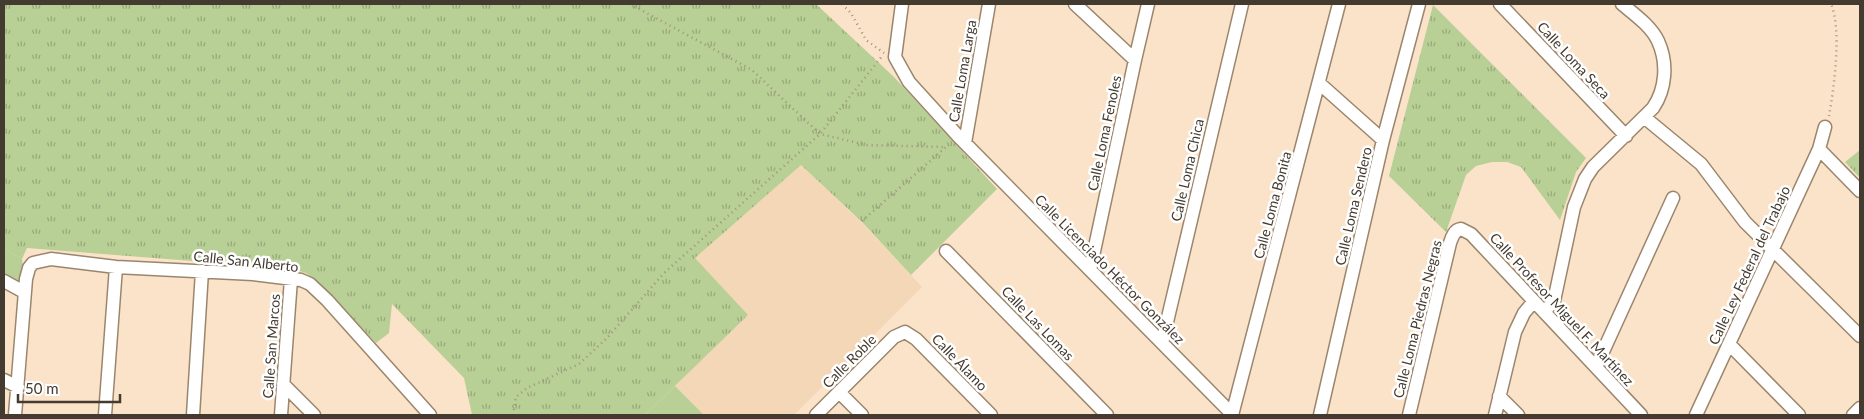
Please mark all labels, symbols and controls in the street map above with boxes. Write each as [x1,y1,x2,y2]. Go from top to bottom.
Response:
street label: Calle Loma Larga [945,18,979,124]
street label: Calle Loma Seca [1534,18,1614,102]
street label: Calle Loma Fenoles [1083,74,1125,192]
street label: Calle Loma Chica [1167,117,1207,223]
street label: Calle Loma Sendero [1331,145,1375,267]
street label: Calle Loma Bonita [1249,149,1295,261]
street label: Calle Ley Federal del Trabajo [1705,183,1793,347]
street label: Calle Licenciado Héctor González [1032,191,1188,347]
street label: Calle Profesor Miguel F. Martínez [1486,229,1638,389]
street label: Calle Loma Piedras Negras [1389,238,1445,400]
street label: Calle San Alberto [193,247,299,275]
street label: Calle Las Lomas [998,282,1078,364]
street label: Calle San Marcos [259,293,283,399]
street label: Calle Álamo [929,330,991,394]
street label: Calle Roble [819,331,879,391]
scale bar [18,372,120,404]
text: 50 m [25,379,59,397]

